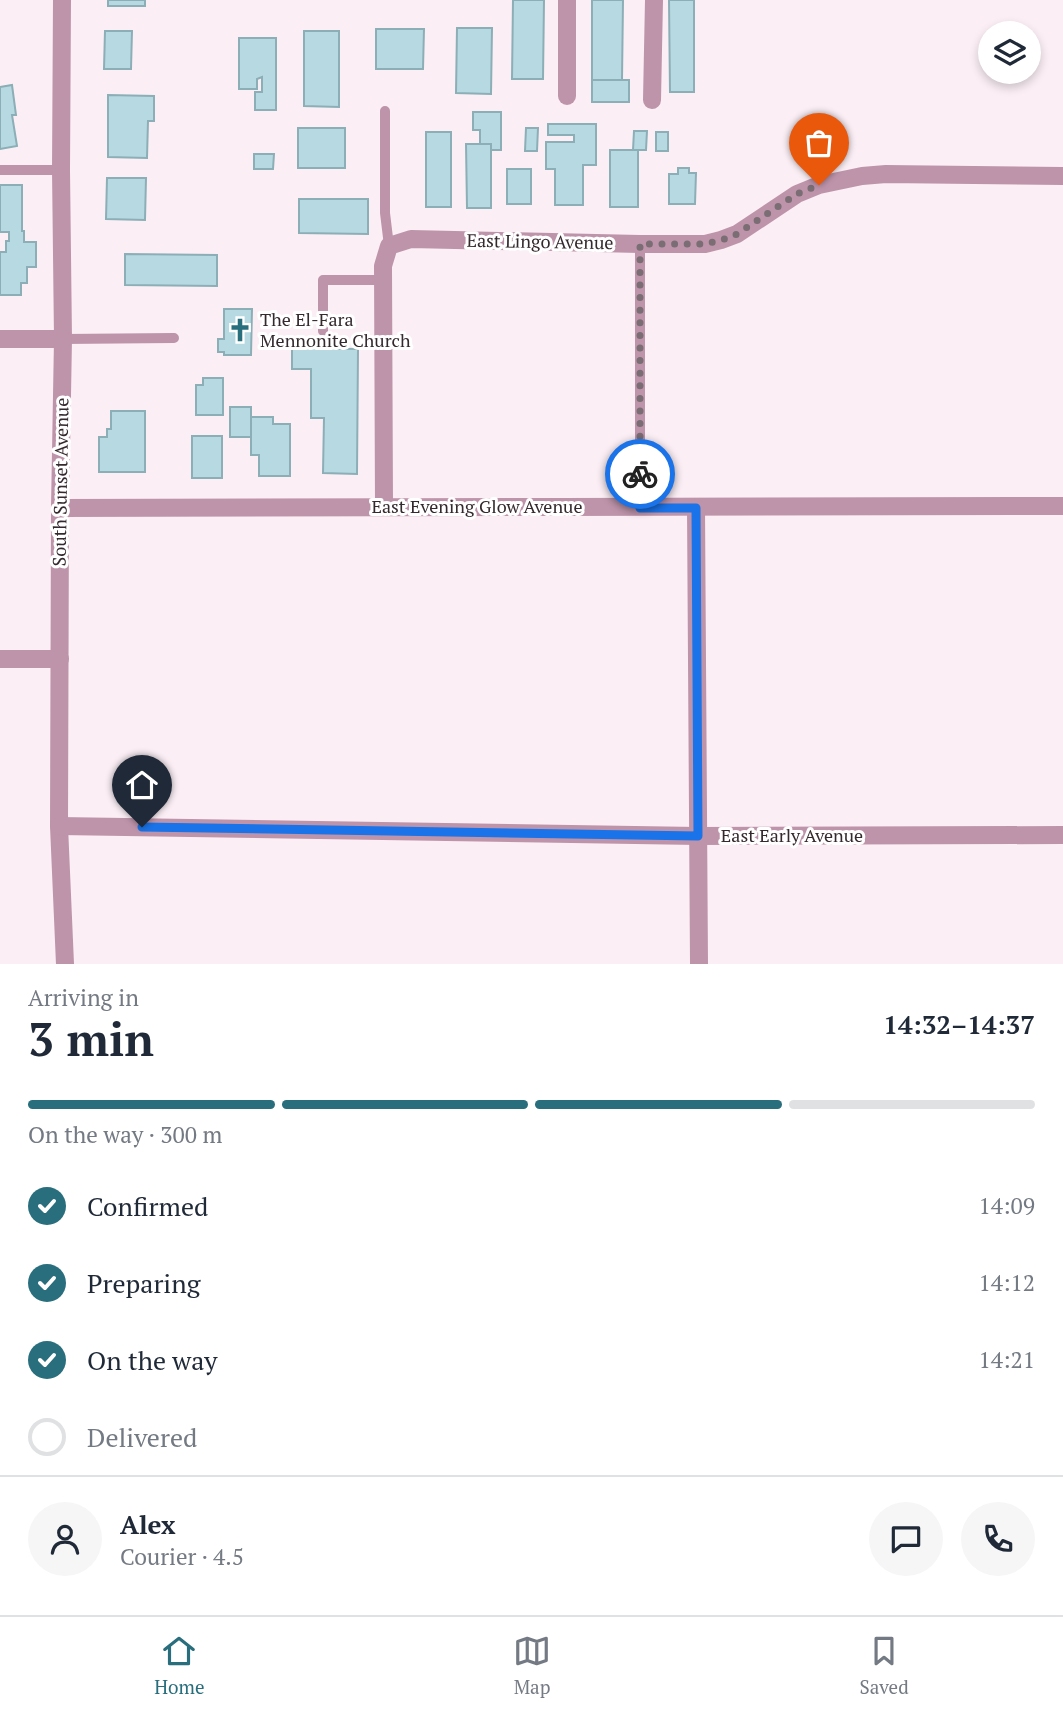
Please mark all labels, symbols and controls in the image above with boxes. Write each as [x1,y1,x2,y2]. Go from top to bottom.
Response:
map controls [978,21,1041,84]
button: layers [978,21,1041,84]
pin [789,113,849,185]
icon: bag [800,124,838,162]
street label: East Lingo Avenue [466,228,614,254]
place label: The El-Fara Mennonite Church [260,307,411,352]
church icon: The El-Fara Mennonite Church [226,316,254,344]
street label: South Sunset Avenue [47,397,73,567]
courier [605,439,675,509]
icon: bike [621,455,659,493]
street label: East Evening Glow Avenue [372,494,583,518]
pin [112,755,172,827]
icon: home [123,766,161,804]
street label: East Early Avenue [721,823,863,847]
text: Arriving in [28,982,139,1013]
text: 14:32–14:37 [883,1007,1035,1041]
text: 3 min [28,1008,154,1069]
text: On the way · 300 m [28,1119,222,1150]
icon: check [28,1187,66,1225]
text: Confirmed [87,1189,208,1223]
text: 14:09 [978,1190,1035,1221]
icon: check [28,1264,66,1302]
text: Preparing [87,1266,200,1300]
text: 14:12 [978,1267,1035,1298]
icon: check [28,1341,66,1379]
text: On the way [87,1343,218,1377]
text: 14:21 [978,1344,1035,1375]
text: Delivered [87,1420,197,1454]
button: person [28,1502,102,1576]
button: chat [869,1502,943,1576]
button: phone [961,1502,1035,1576]
text: Alex [120,1507,176,1541]
text: Courier · 4.5 [120,1541,244,1572]
tab: Home [154,1632,205,1699]
tab: Map [513,1632,551,1699]
tab: Saved [860,1632,909,1699]

